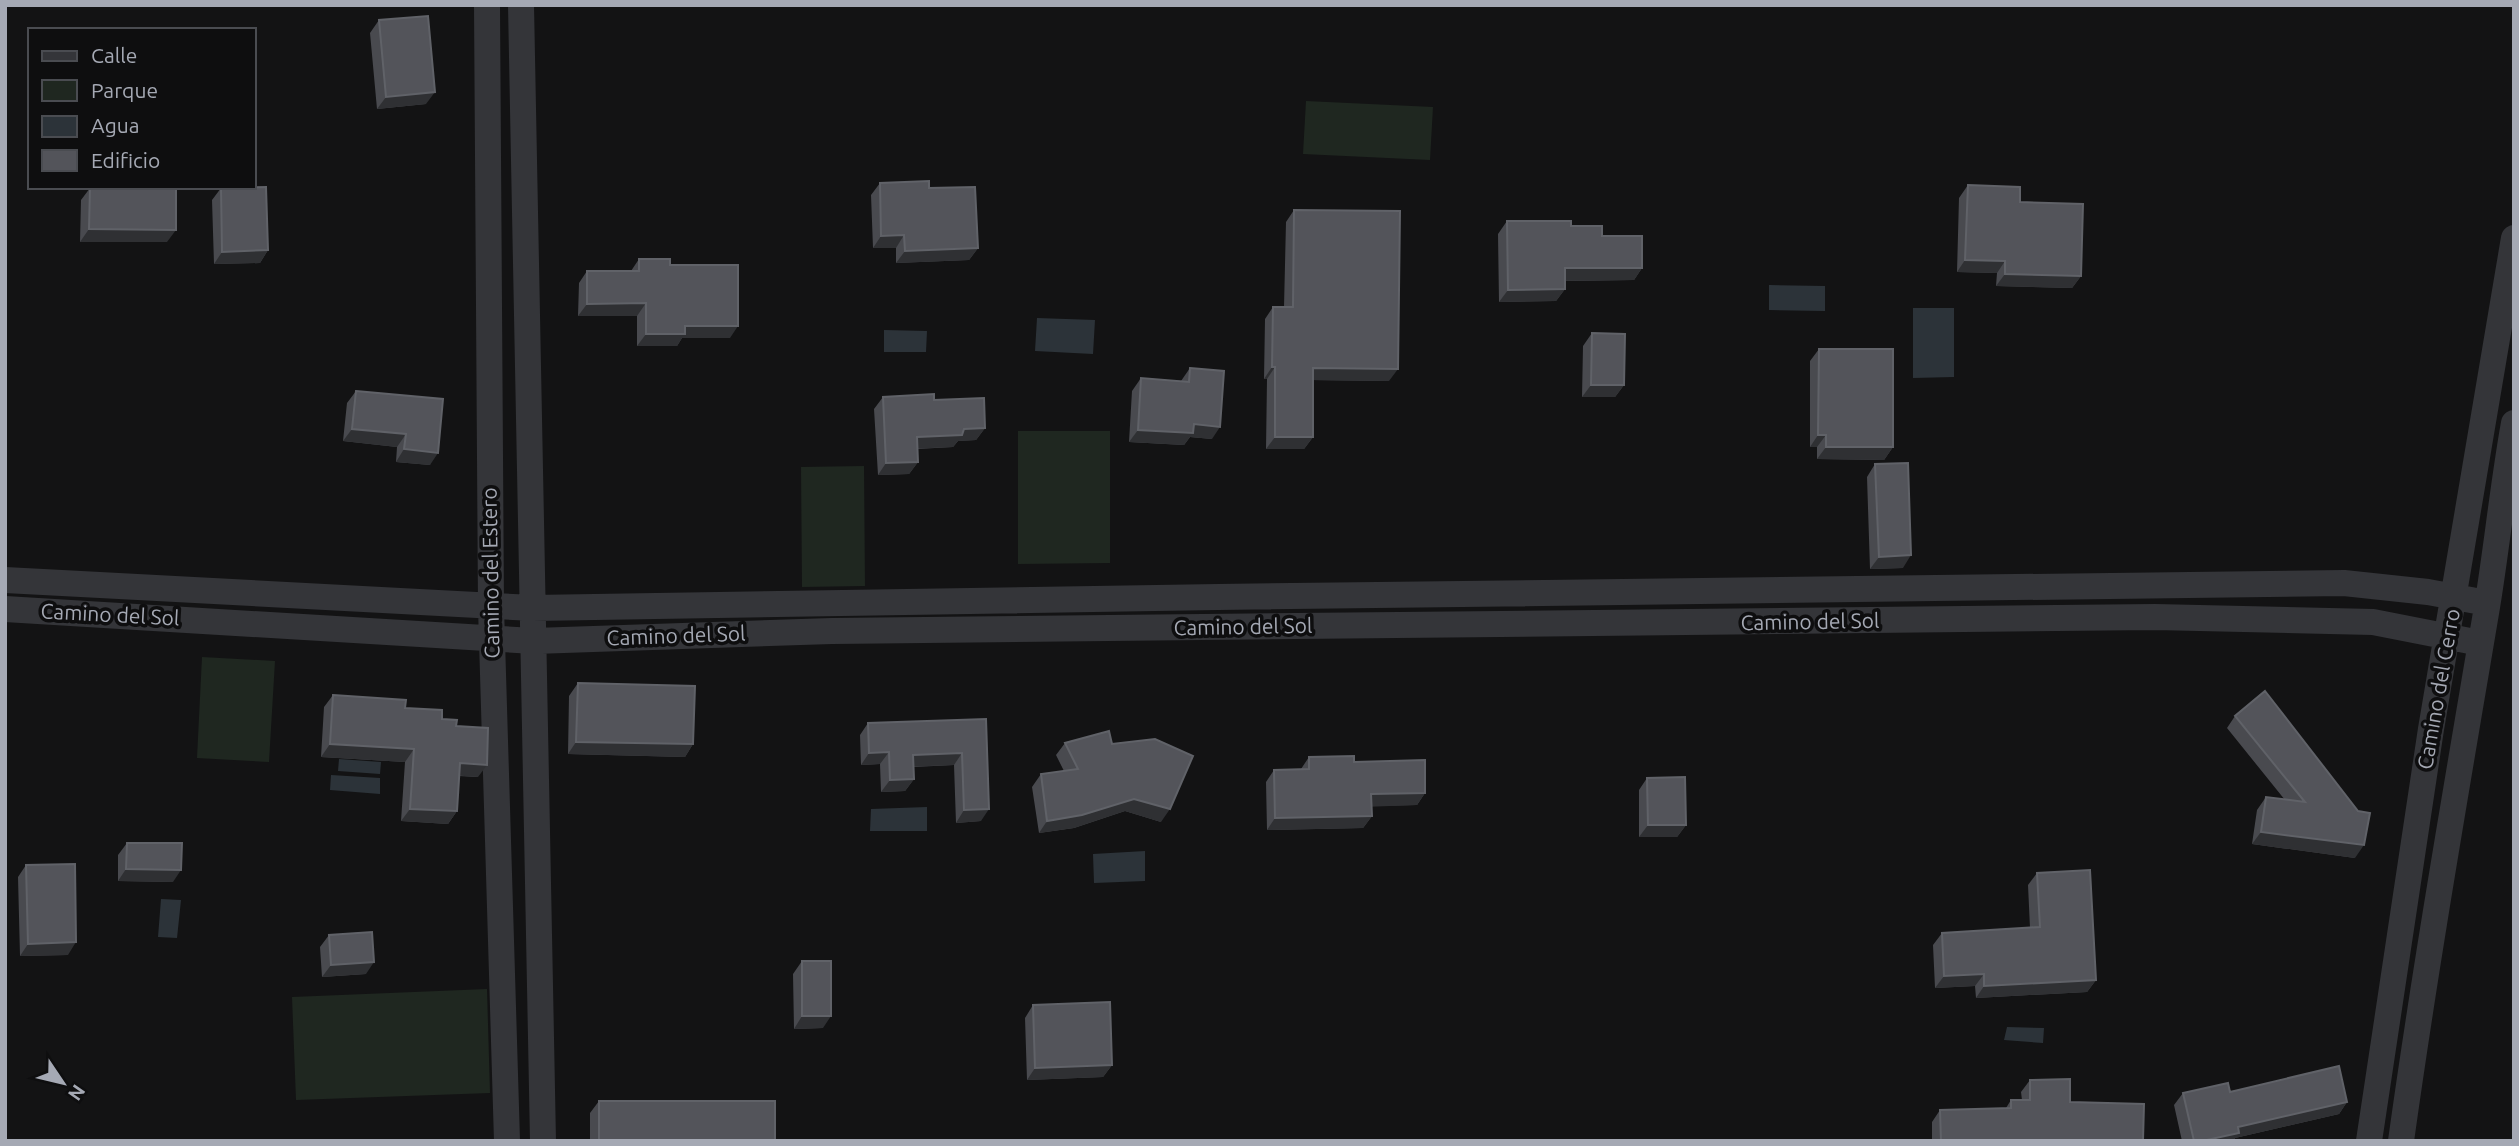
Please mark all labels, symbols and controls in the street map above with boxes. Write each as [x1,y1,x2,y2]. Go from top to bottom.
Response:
legend [28,28,256,189]
text: Calle [91,43,137,67]
text: Parque [91,78,158,102]
text: Agua [91,113,140,137]
text: Edificio [91,148,160,172]
street label: Camino del Estero [477,487,503,659]
street label: Camino del Sol [40,598,180,630]
street label: Camino del Cerro [2412,607,2464,771]
street label: Camino del Sol [1740,608,1880,634]
street label: Camino del Sol [1173,613,1313,639]
street label: Camino del Sol [606,621,746,649]
north arrow [28,1048,98,1118]
text: N [64,1081,90,1105]

